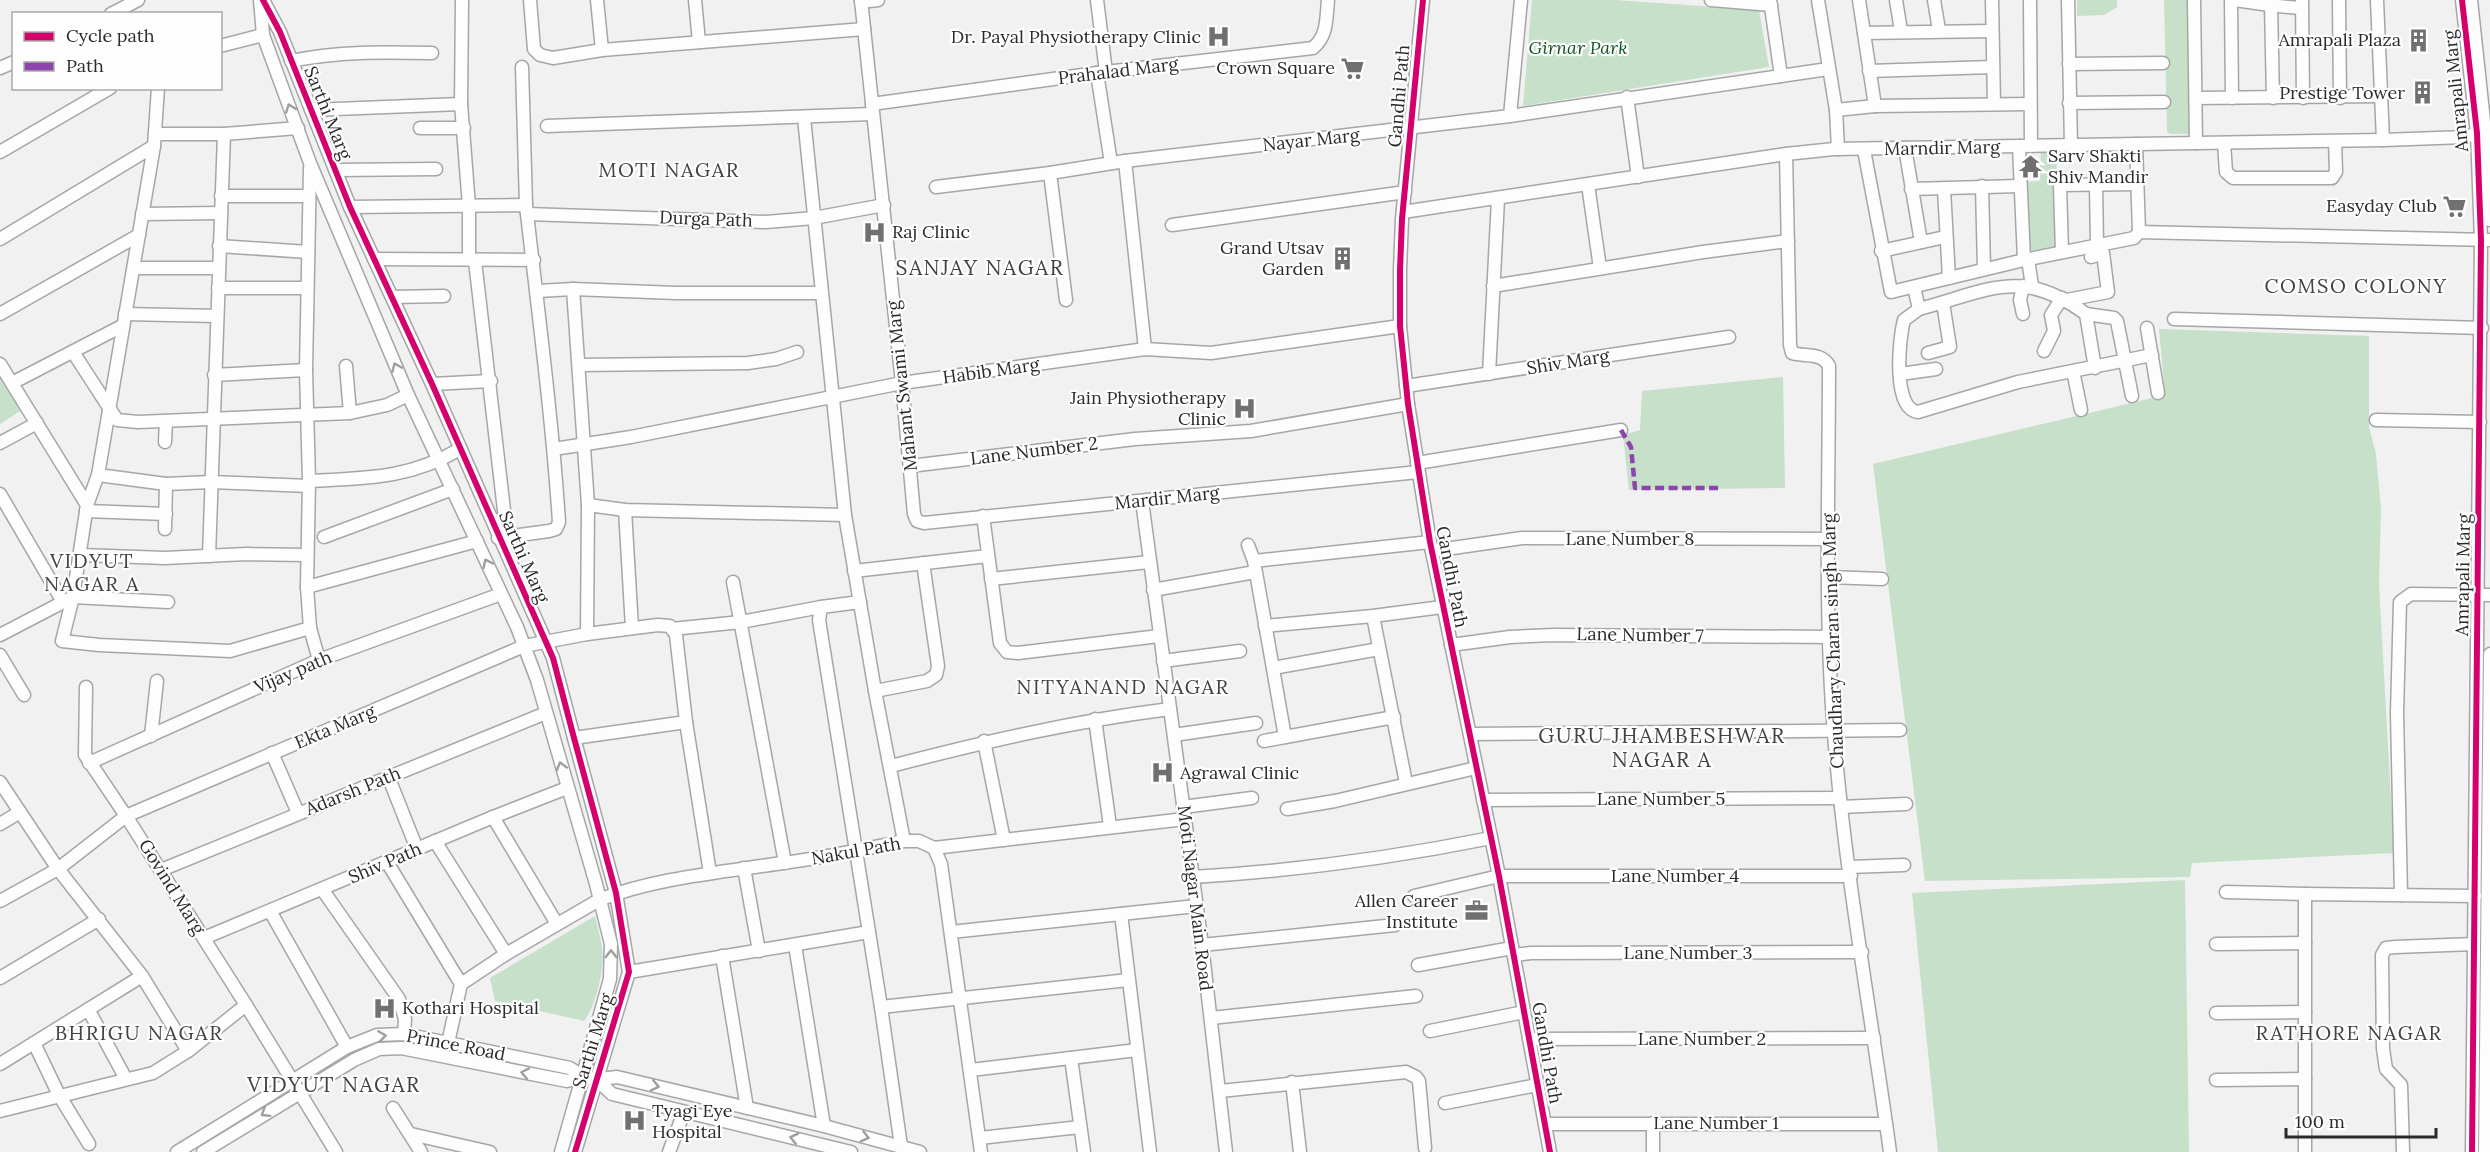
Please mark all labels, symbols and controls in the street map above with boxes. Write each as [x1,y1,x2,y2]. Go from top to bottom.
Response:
legend [12,12,222,90]
text: Cycle path [66,24,155,47]
hospital icon: Dr. Payal Physiotherapy Clinic [1206,24,1232,50]
place label: Dr. Payal Physiotherapy Clinic [951,25,1201,48]
building icon: Amrapali Plaza [2406,27,2432,53]
place label: Amrapali Plaza [2277,28,2401,51]
street label: Amrapali Marg [2438,28,2473,154]
park label: Girnar Park [1528,36,1628,59]
street label: Gandhi Path [1383,43,1414,148]
street label: Prahalad Marg [1056,52,1180,89]
text: Path [66,54,104,77]
supermarket icon: Crown Square [1340,55,1366,81]
place label: Crown Square [1216,56,1335,79]
street label: Sarthi Marg [299,63,358,164]
building icon: Prestige Tower [2410,80,2436,106]
place label: Prestige Tower [2279,81,2405,104]
one-way arrow [285,103,298,114]
street label: Nayar Marg [1261,123,1362,156]
street label: Marndir Marg [1884,135,2001,160]
place label: Sarv Shakti Shiv Mandir [2048,144,2148,188]
temple icon: Sarv Shakti Shiv Mandir [2017,153,2043,179]
district label: MOTI NAGAR [598,157,740,182]
supermarket icon: Easyday Club [2442,193,2468,219]
place label: Easyday Club [2326,194,2437,217]
street label: Durga Path [659,205,753,232]
hospital icon: Raj Clinic [861,219,887,245]
place label: Raj Clinic [892,220,970,243]
place label: Grand Utsav Garden [1220,236,1325,280]
building icon: Grand Utsav Garden [1329,245,1355,271]
district label: SANJAY NAGAR [896,254,1064,281]
district label: COMSO COLONY [2264,273,2448,298]
street label: Mahant Swami Marg [881,299,922,472]
street label: Shiv Marg [1525,343,1612,379]
street label: Habib Marg [941,352,1042,389]
one-way arrow [391,363,403,374]
place label: Jain Physiotherapy Clinic [1069,386,1226,430]
hospital icon: Jain Physiotherapy Clinic [1231,395,1257,421]
street label: Lane Number 2 [969,431,1099,470]
street label: Mardir Marg [1113,480,1222,514]
street label: Sarthi Marg [494,507,555,607]
street label: Chaudhary Charan singh Marg [1817,512,1848,769]
street label: Amrapali Marg [2450,513,2475,637]
street label: Gandhi Path [1431,524,1474,630]
street label: Lane Number 8 [1566,527,1694,550]
district label: VIDYUT NAGAR A [44,548,140,596]
one-way arrow [483,559,495,570]
street label: Lane Number 7 [1576,622,1704,647]
street label: Vijay path [250,645,335,699]
district label: NITYANAND NAGAR [1016,674,1230,699]
street label: Ekta Marg [291,699,380,754]
district label: GURU JHAMBESHWAR NAGAR A [1538,722,1786,773]
hospital icon: Agrawal Clinic [1149,760,1175,786]
street label: Adarsh Path [301,761,404,820]
one-way arrow [556,761,568,771]
place label: Agrawal Clinic [1179,761,1299,784]
street label: Lane Number 5 [1597,787,1725,810]
street label: Moti Nagar Main Road [1173,804,1218,992]
street label: Nakul Path [809,831,903,870]
street label: Govind Marg [134,835,211,940]
street label: Shiv Path [345,837,425,888]
street label: Lane Number 4 [1611,864,1740,887]
place label: Allen Career Institute [1354,889,1458,933]
office icon: Allen Career Institute [1463,898,1489,924]
street label: Lane Number 3 [1624,941,1752,964]
one-way arrow [604,949,617,958]
street label: Sarthi Marg [567,989,618,1091]
hospital icon: Kothari Hospital [371,995,397,1021]
place label: Kothari Hospital [402,996,539,1019]
street label: Gandhi Path [1527,1000,1568,1106]
district label: BHRIGU NAGAR [55,1020,223,1045]
district label: RATHORE NAGAR [2255,1020,2443,1045]
street label: Prince Road [405,1024,508,1065]
street label: Lane Number 2 [1638,1027,1766,1050]
one-way arrow [378,1030,387,1042]
one-way arrow [520,1067,530,1080]
district label: VIDYUT NAGAR [246,1071,421,1098]
one-way arrow [649,1079,659,1092]
place label: Tyagi Eye Hospital [652,1099,733,1143]
scale bar [2286,1101,2436,1139]
one-way arrow [261,1106,272,1117]
hospital icon: Tyagi Eye Hospital [621,1108,647,1134]
text: 100 m [2295,1110,2345,1133]
street label: Lane Number 1 [1653,1111,1779,1134]
one-way arrow [859,1129,869,1142]
one-way arrow [790,1133,800,1146]

